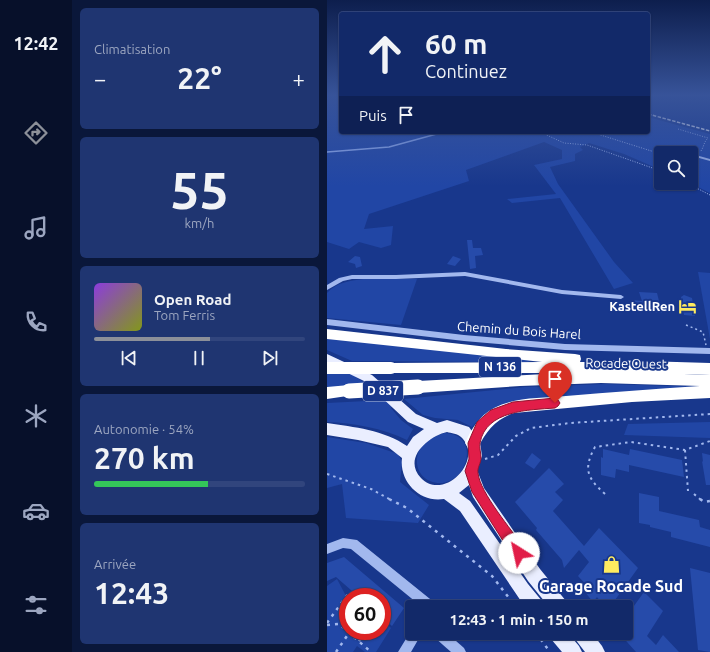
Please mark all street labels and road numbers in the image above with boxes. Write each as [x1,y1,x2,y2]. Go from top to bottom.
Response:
street label: Chemin du Bois Harel [457,319,582,341]
street label: Rocade Ouest [585,355,667,371]
road number: N 136 [479,357,521,377]
road number: D 837 [363,381,403,401]

